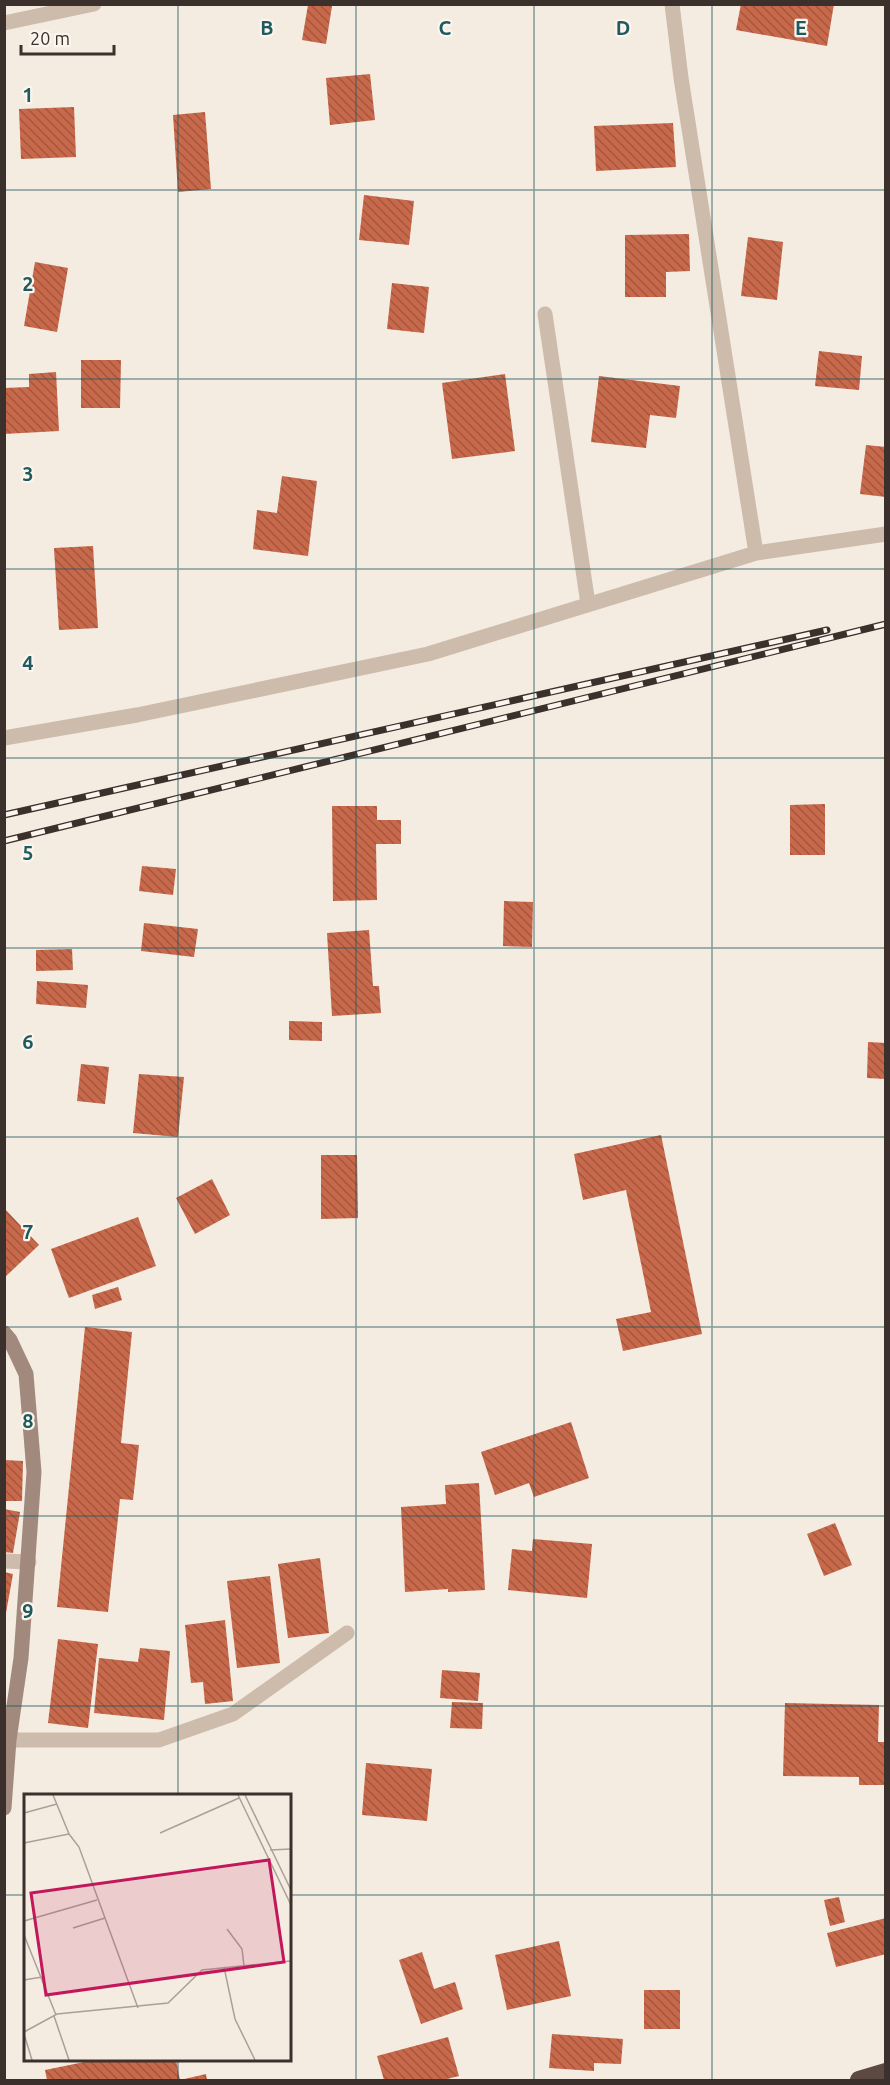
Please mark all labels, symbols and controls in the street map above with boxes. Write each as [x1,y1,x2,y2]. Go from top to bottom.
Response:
text: B [260,16,274,39]
text: C [439,16,452,39]
text: D [616,16,630,39]
text: E [795,16,807,39]
scale bar [21,18,114,56]
text: 20 m [30,28,70,48]
text: 1 [22,83,34,106]
text: 2 [22,272,34,295]
text: 3 [22,462,34,485]
text: 4 [22,651,34,674]
text: 5 [22,841,34,864]
text: 6 [22,1030,34,1053]
text: 7 [22,1220,34,1243]
text: 8 [22,1409,34,1432]
text: 9 [22,1599,34,1622]
inset map [24,1794,291,2061]

